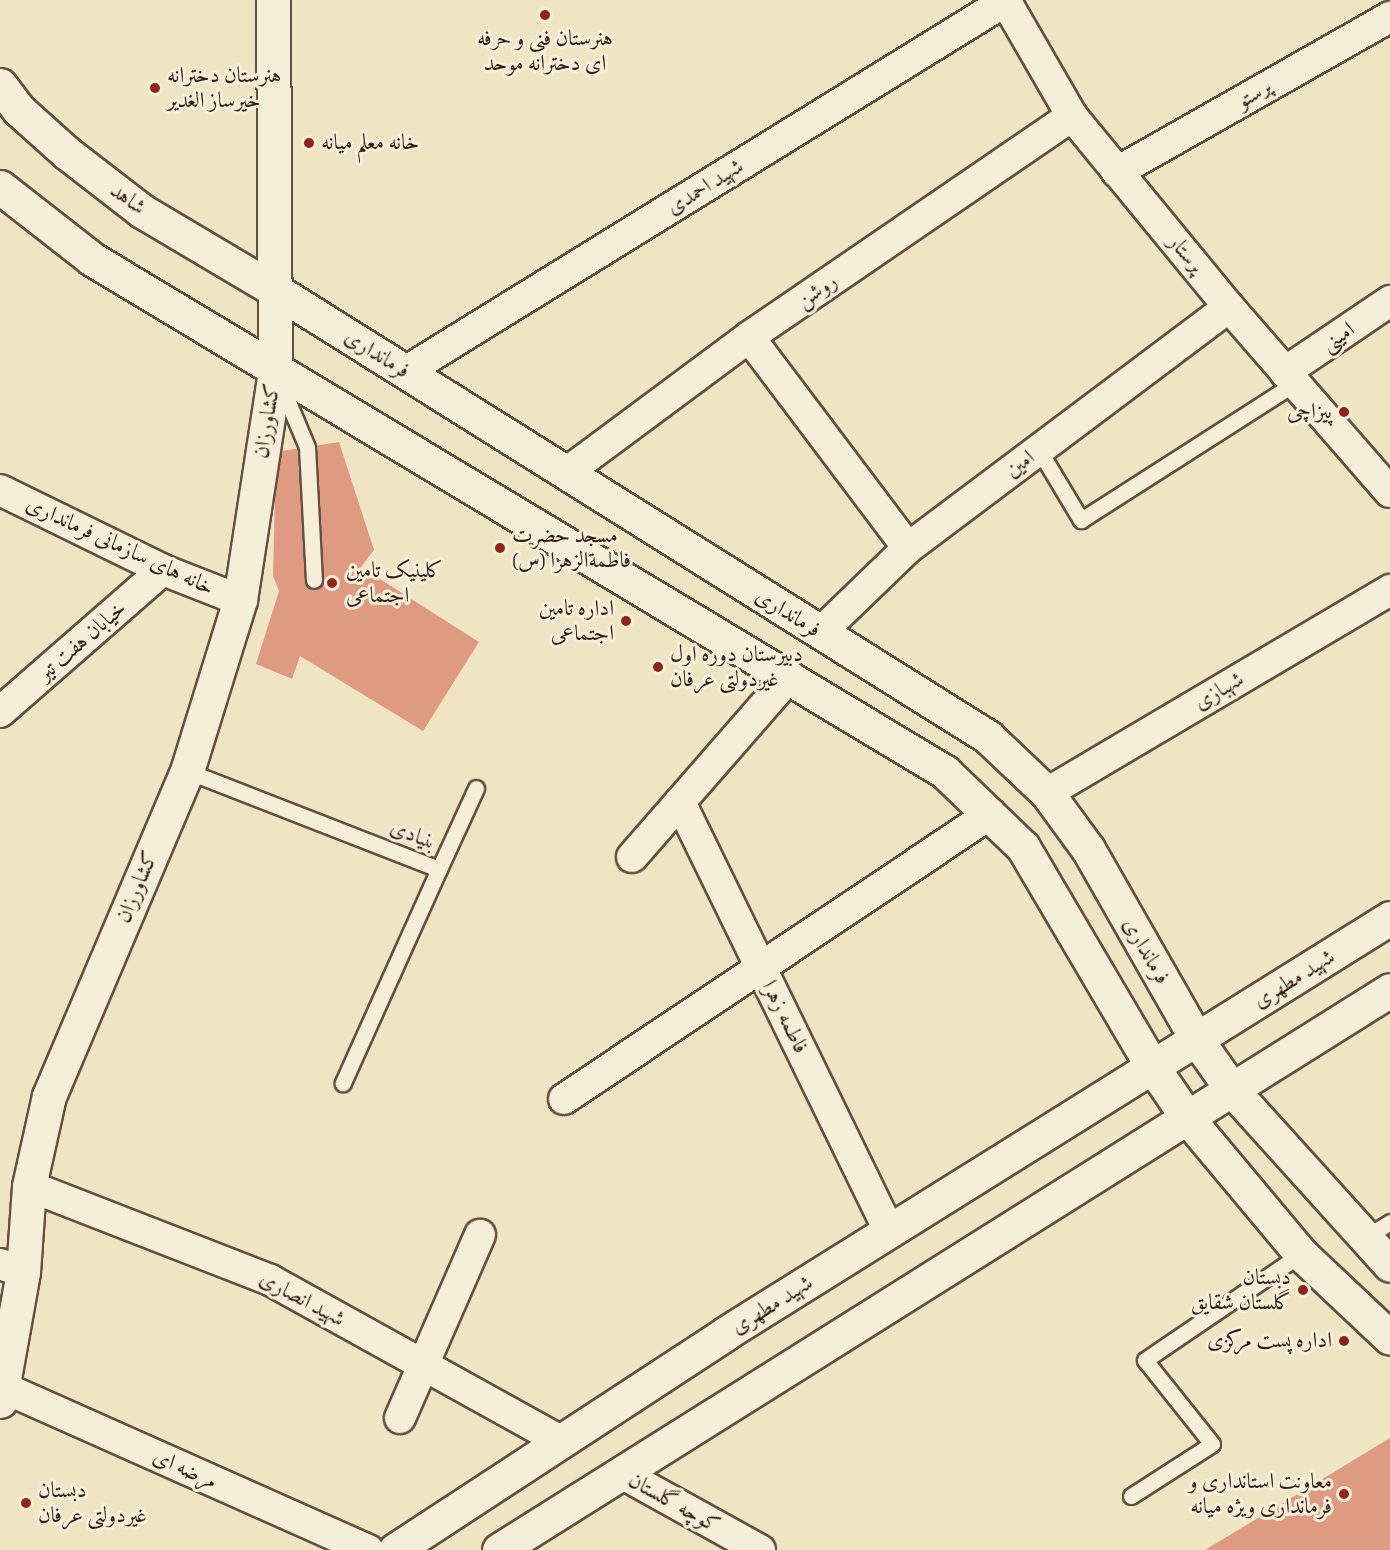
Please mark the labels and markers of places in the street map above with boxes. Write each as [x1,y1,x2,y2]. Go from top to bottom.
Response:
marker: هنرستان فنی و حرفه ای دخترانه موحد [538,8,552,22]
place label: هنرستان فنی و حرفه ای دخترانه موحد [477,25,613,76]
place label: هنرستان دخترانه خیرساز الغدیر [167,62,281,113]
marker: هنرستان دخترانه خیرساز الغدیر [148,81,162,95]
place label: خانه معلم میانه [321,130,419,156]
marker: خانه معلم میانه [302,136,316,150]
place label: پیزاچی [1287,399,1332,425]
marker: پیزاچی [1337,405,1351,419]
place label: مسجد حضرت فاطمةالزهرا (س) [512,522,631,574]
marker: مسجد حضرت فاطمةالزهرا (س) [493,541,507,555]
place label: کلینیک تامین اجتماعی [346,557,443,608]
marker: کلینیک تامین اجتماعی [323,574,341,592]
place label: اداره تامین اجتماعی [539,595,614,646]
marker: اداره تامین اجتماعی [619,614,633,628]
place label: دبیرستان دوره اول غیردولتی عرفان [670,641,803,692]
marker: دبیرستان دوره اول غیردولتی عرفان [651,660,665,674]
place label: دبستان گلستان شقایق [1191,1264,1291,1316]
marker: دبستان گلستان شقایق [1296,1283,1310,1297]
place label: اداره پست مرکزی [1207,1328,1332,1354]
marker: اداره پست مرکزی [1337,1334,1351,1348]
place label: معاونت استانداری و فرمانداری ویژه میانه [1189,1468,1332,1520]
place label: دبستان غیردولتی عرفان [38,1477,147,1528]
marker: معاونت استانداری و فرمانداری ویژه میانه [1337,1487,1351,1501]
marker: دبستان غیردولتی عرفان [19,1496,33,1510]

